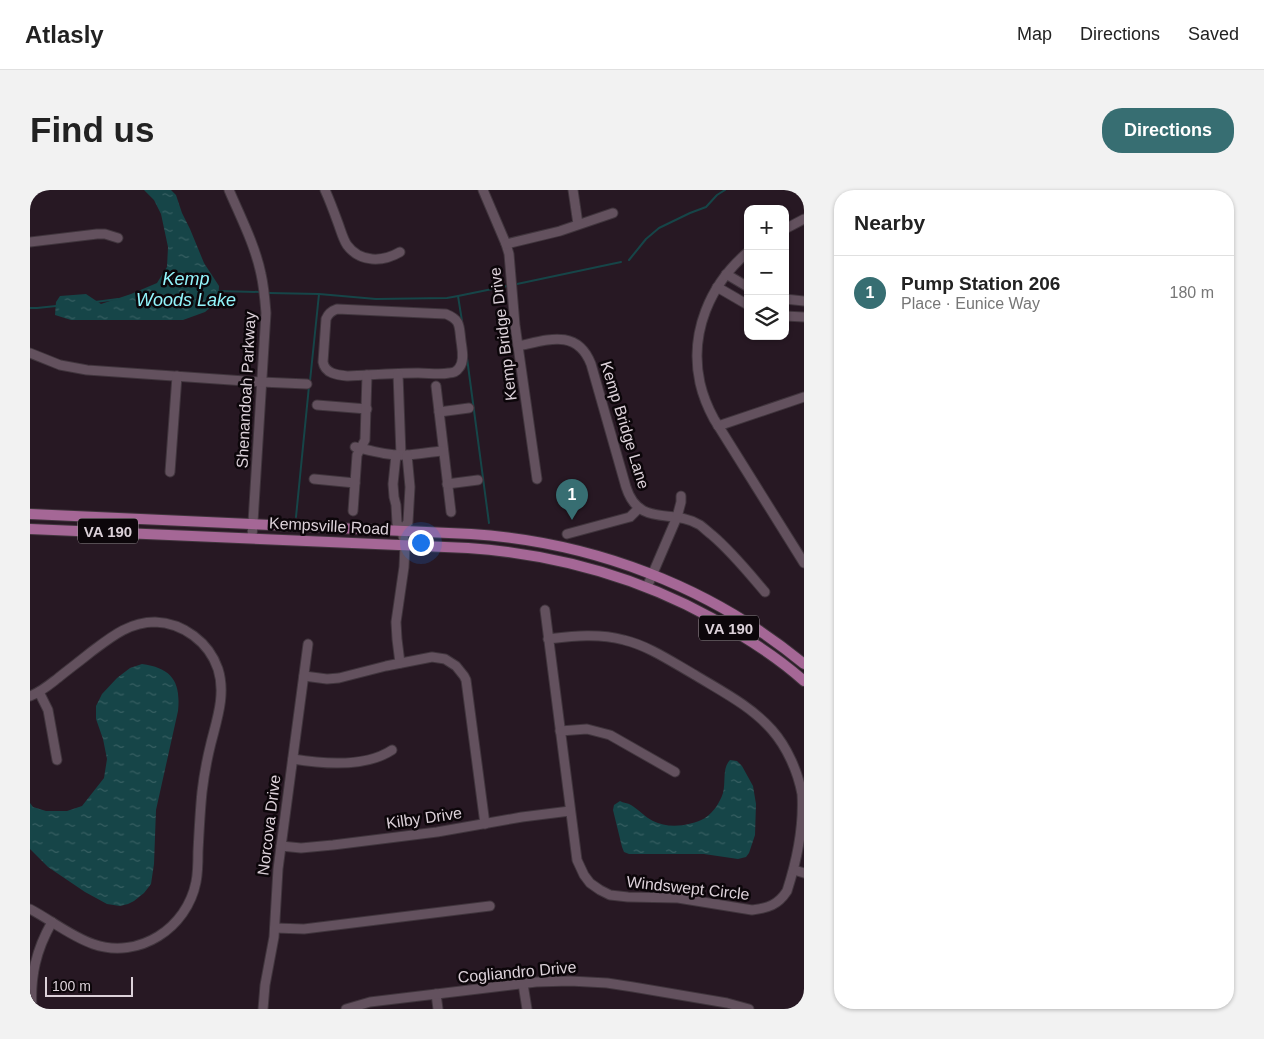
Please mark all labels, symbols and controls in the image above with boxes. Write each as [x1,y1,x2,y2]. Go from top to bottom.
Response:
text: Atlasly [25,21,104,48]
text: Map [1017,24,1052,44]
text: Directions [1080,24,1160,44]
text: Saved [1188,24,1239,44]
button: Directions [1102,108,1234,153]
text: Find us [30,110,154,149]
map controls [744,205,789,340]
button: + [744,205,789,250]
text: Nearby [854,211,925,234]
button: − [744,250,789,295]
street label: Kemp Bridge Drive [486,266,520,402]
water label: Kemp Woods Lake [136,269,236,310]
text: Pump Station 206 [901,273,1060,294]
text: 1 [866,284,874,301]
text: 180 m [1170,284,1214,301]
button: layers [744,295,789,340]
text: Place · Eunice Way [901,295,1040,312]
street label: Shenandoah Parkway [233,311,259,469]
street label: Kemp Bridge Lane [597,359,653,491]
pin: 1 [556,479,588,520]
street label: Kempsville Road [269,514,389,538]
road number: VA 190 [78,518,138,544]
your location [408,530,434,556]
road number: VA 190 [699,616,759,640]
street label: Norcova Drive [254,774,284,876]
street label: Kilby Drive [385,804,463,832]
street label: Windswept Circle [626,873,750,903]
street label: Cogliandro Drive [457,958,577,986]
scale bar [45,974,132,997]
text: 100 m [52,978,91,994]

